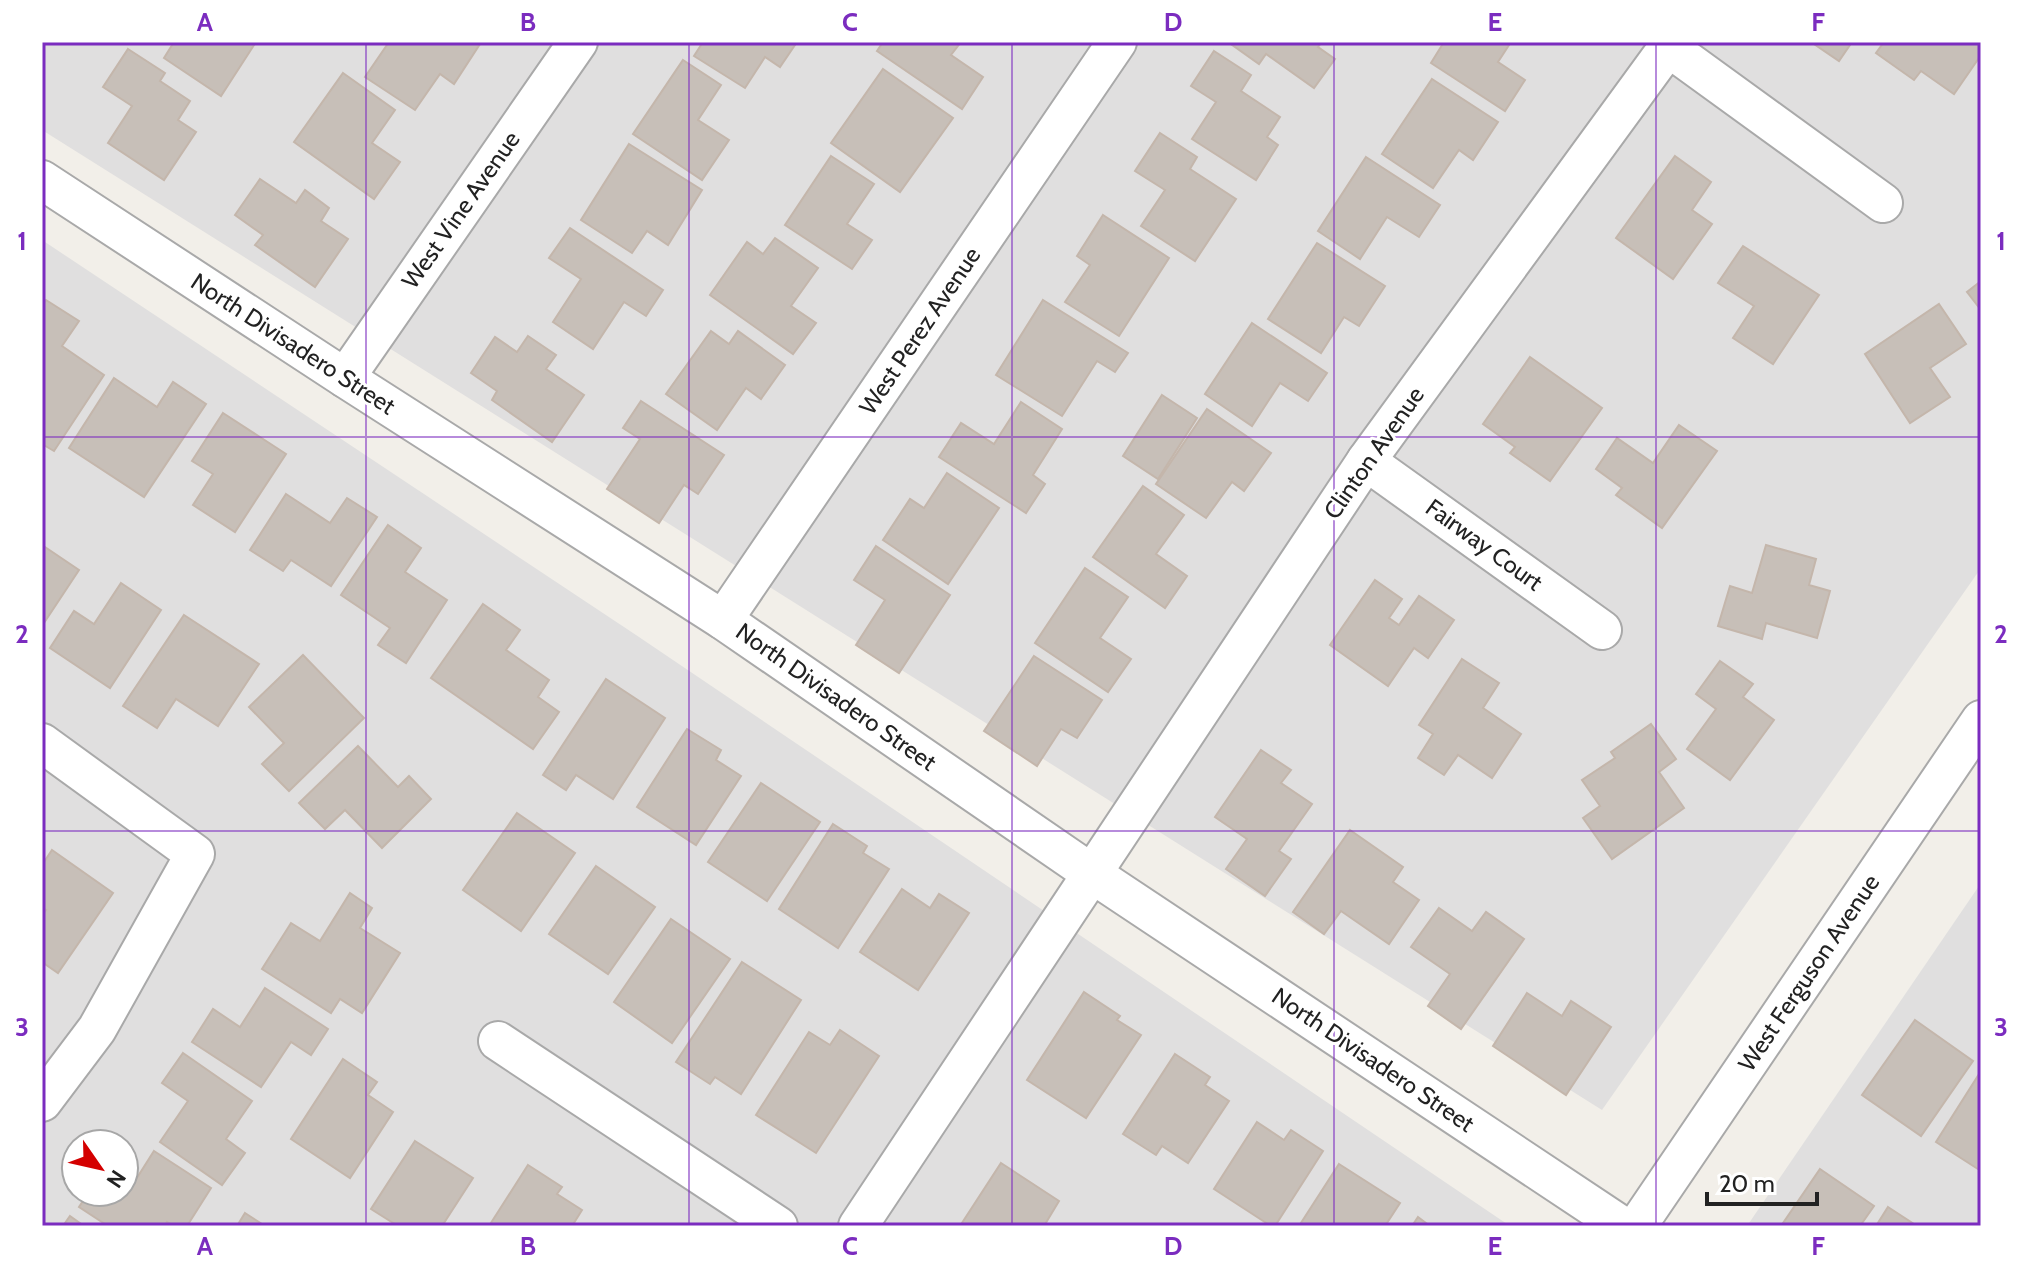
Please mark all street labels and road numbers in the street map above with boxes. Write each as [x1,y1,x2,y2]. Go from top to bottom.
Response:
street label: West Vine Avenue [396,125,526,294]
street label: West Perez Avenue [853,242,986,420]
street label: North Divisadero Street [186,267,401,420]
street label: Clinton Avenue [1317,381,1430,524]
street label: Fairway Court [1420,493,1548,597]
street label: North Divisadero Street [731,617,942,777]
street label: West Ferguson Avenue [1732,869,1885,1077]
street label: North Divisadero Street [1267,981,1480,1138]

